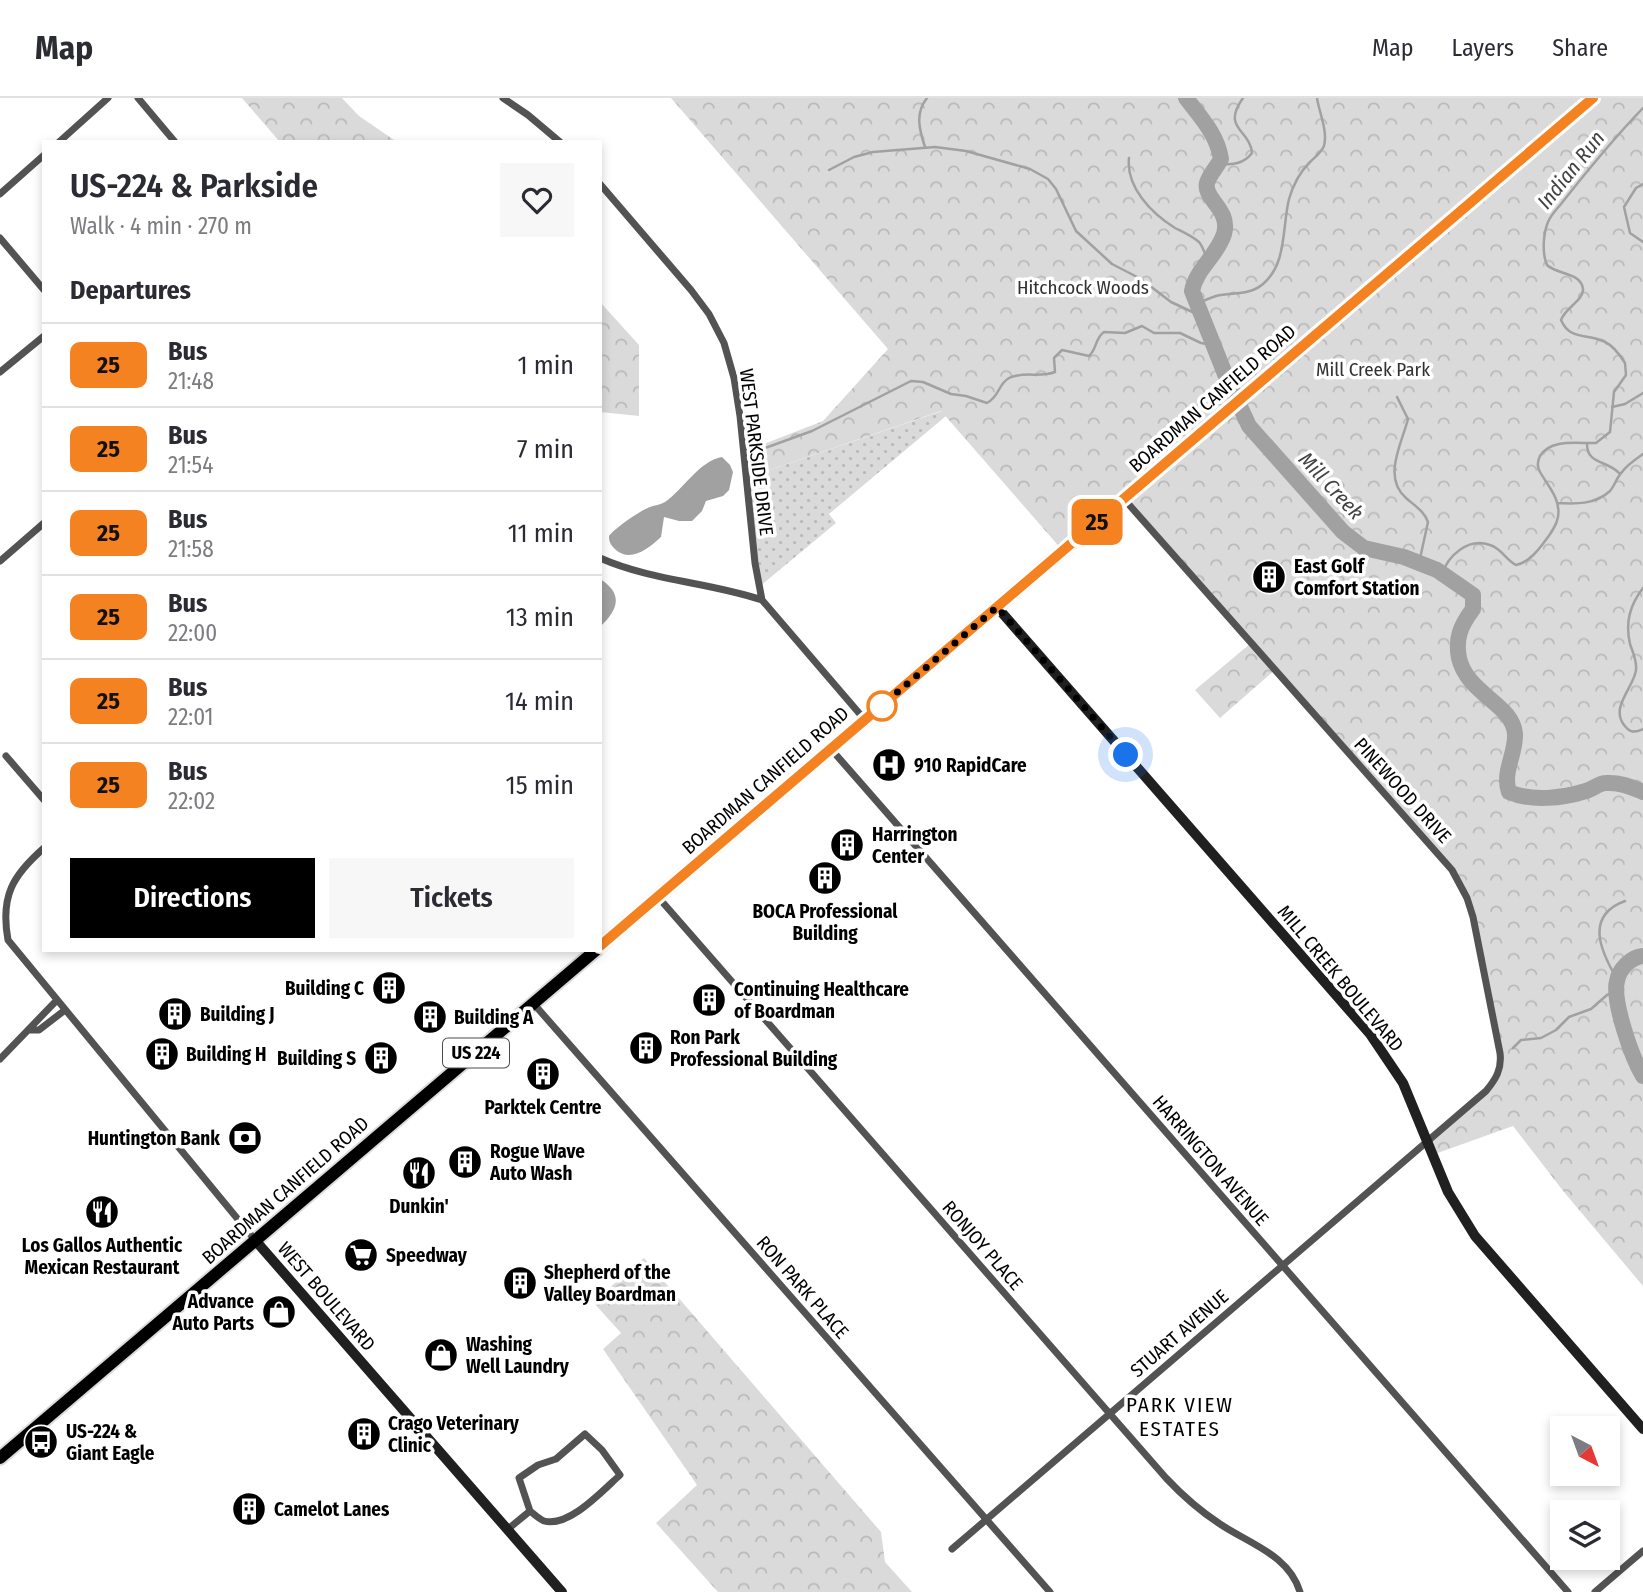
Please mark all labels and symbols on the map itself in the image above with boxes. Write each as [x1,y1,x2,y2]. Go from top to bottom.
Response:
water label: Indian Run [1532,126,1610,214]
park label: Hitchcock Woods [1017,276,1149,299]
street label: BOARDMAN CANFIELD ROAD [1124,320,1300,477]
park label: Mill Creek Park [1316,358,1430,381]
street label: WEST PARKSIDE DRIVE [735,367,778,537]
water label: Mill Creek [1293,447,1369,525]
line badge: 25 [1066,499,1128,545]
place label: East Golf Comfort Station [1294,555,1420,600]
building icon: East Golf Comfort Station [1250,558,1288,596]
unlabelled marker [867,691,897,721]
street label: BOARDMAN CANFIELD ROAD [677,702,853,859]
street label: PINEWOOD DRIVE [1349,733,1456,848]
your location [1108,737,1143,772]
hospital icon: 910 RapidCare [870,746,908,784]
place label: 910 RapidCare [914,754,1027,777]
place label: Harrington Center [872,823,958,868]
building icon: Harrington Center [828,826,866,864]
building icon: BOCA Professional Building [806,859,844,897]
place label: BOCA Professional Building [752,900,898,945]
street label: MILL CREEK BOULEVARD [1273,901,1408,1056]
building icon: Building C [370,969,408,1007]
place label: Building C [285,977,364,1000]
place label: Continuing Healthcare of Boardman [734,978,909,1023]
building icon: Continuing Healthcare of Boardman [690,981,728,1019]
building icon: Building J [156,995,194,1033]
building icon: Building A [411,998,449,1036]
place label: Building J [200,1003,275,1026]
place label: Building A [454,1006,534,1029]
place label: Ron Park Professional Building [670,1026,838,1071]
building icon: Ron Park Professional Building [627,1029,665,1067]
building icon: Building H [143,1035,181,1073]
road number: US 224 [443,1038,509,1068]
building icon: Building S [362,1039,400,1077]
place label: Building H [186,1043,267,1066]
place label: Building S [277,1047,356,1070]
building icon: Parktek Centre [524,1055,562,1093]
street label: HARRINGTON AVENUE [1148,1090,1274,1230]
place label: Parktek Centre [484,1096,602,1119]
street label: BOARDMAN CANFIELD ROAD [197,1112,373,1269]
bank icon: Huntington Bank [226,1119,264,1157]
place label: Huntington Bank [88,1127,220,1150]
place label: Rogue Wave Auto Wash [489,1140,585,1185]
building icon: Rogue Wave Auto Wash [446,1143,484,1181]
restaurant icon: Dunkin' [400,1154,438,1192]
restaurant icon: Los Gallos Authentic Mexican Restaurant [83,1193,121,1231]
place label: Dunkin' [389,1195,449,1218]
street label: RONJOY PLACE [938,1196,1028,1295]
street label: RON PARK PLACE [752,1231,854,1343]
place label: Los Gallos Authentic Mexican Restaurant [22,1234,183,1279]
supermarket icon: Speedway [342,1236,380,1274]
street label: WEST BOULEVARD [273,1237,380,1356]
place label: Speedway [386,1244,468,1267]
place label: Shepherd of the Valley Boardman [543,1261,676,1306]
building icon: Shepherd of the Valley Boardman [501,1264,539,1302]
street label: STUART AVENUE [1126,1285,1233,1382]
place label: Advance Auto Parts [172,1290,255,1335]
shop icon: Advance Auto Parts [260,1293,298,1331]
place label: Washing Well Laundry [466,1333,570,1378]
shop icon: Washing Well Laundry [422,1336,460,1374]
district label: PARK VIEW ESTATES [1126,1392,1234,1442]
place label: Crago Veterinary Clinic [388,1412,520,1457]
building icon: Crago Veterinary Clinic [345,1415,383,1453]
north arrow [1550,1416,1620,1486]
place label: US-224 & Giant Eagle [66,1420,155,1465]
bus stop icon: US-224 & Giant Eagle [22,1423,60,1461]
building icon: Camelot Lanes [230,1490,268,1528]
place label: Camelot Lanes [274,1498,390,1521]

